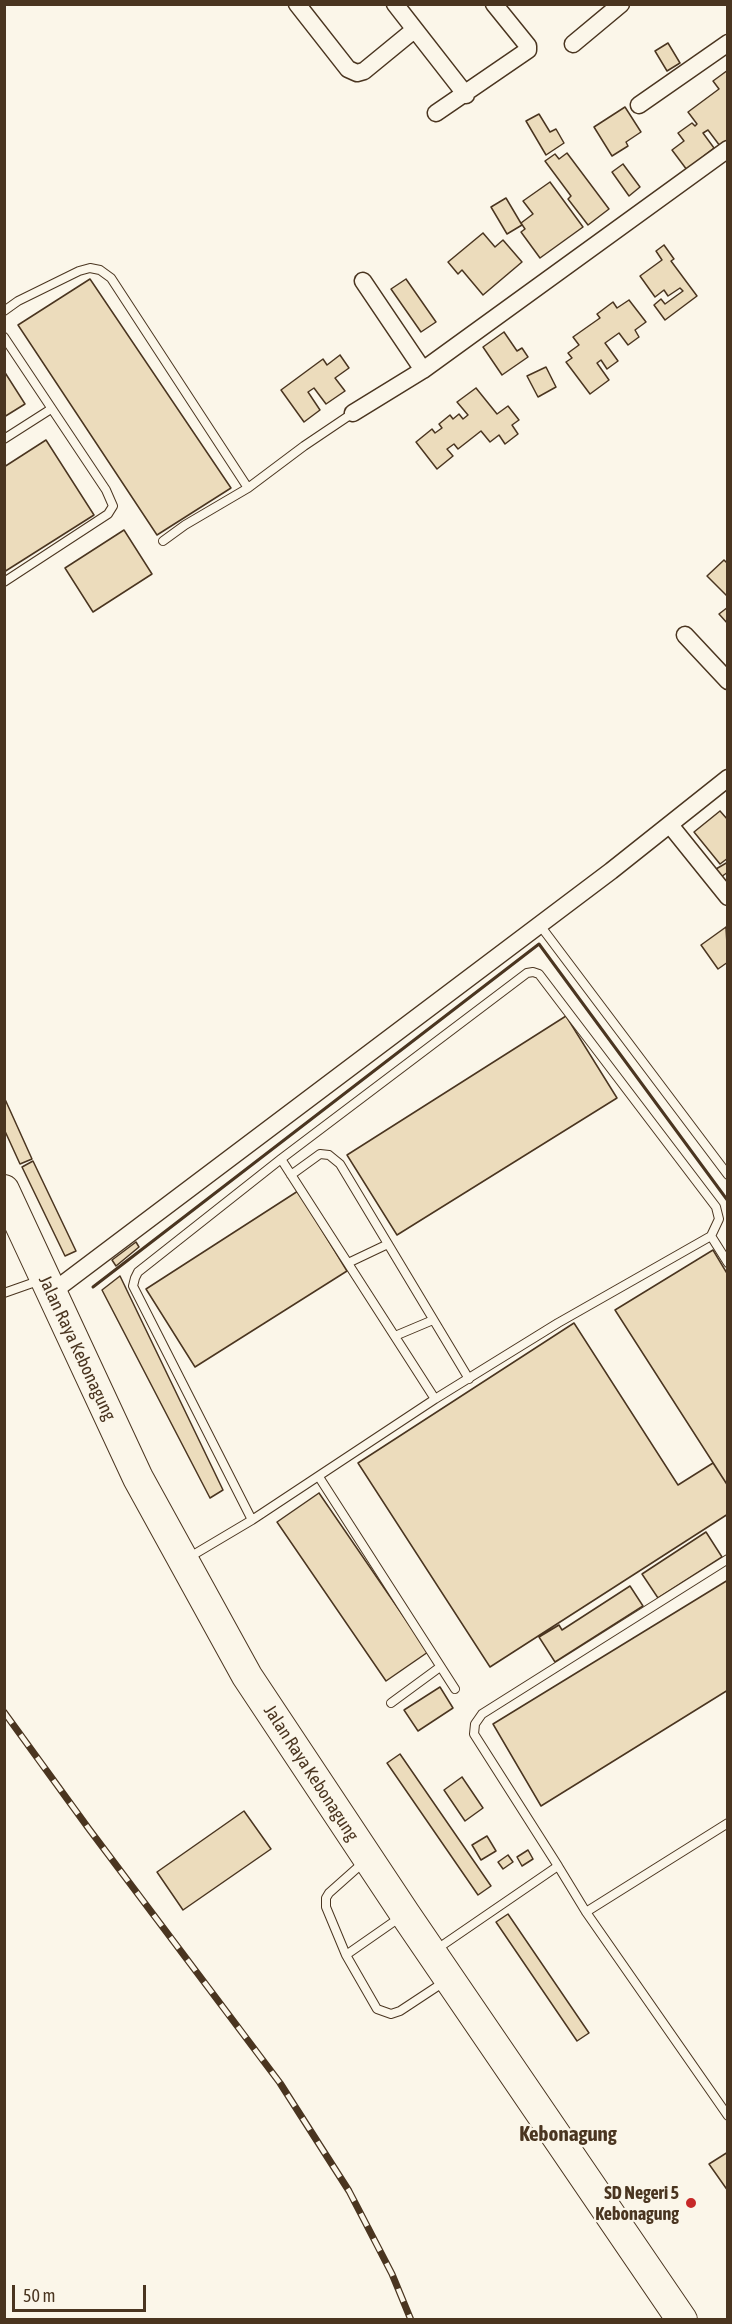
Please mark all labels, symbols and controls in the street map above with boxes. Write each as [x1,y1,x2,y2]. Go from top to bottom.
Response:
street label: Jalan Raya Kebonagung [34,1272,120,1424]
street label: Jalan Raya Kebonagung [259,1701,363,1845]
district label: Kebonagung [519,2121,617,2147]
place label: SD Negeri 5 Kebonagung [595,2182,679,2224]
marker: SD Negeri 5 Kebonagung [684,2196,698,2210]
scale bar [15,2273,148,2311]
text: 50 m [23,2285,55,2306]

